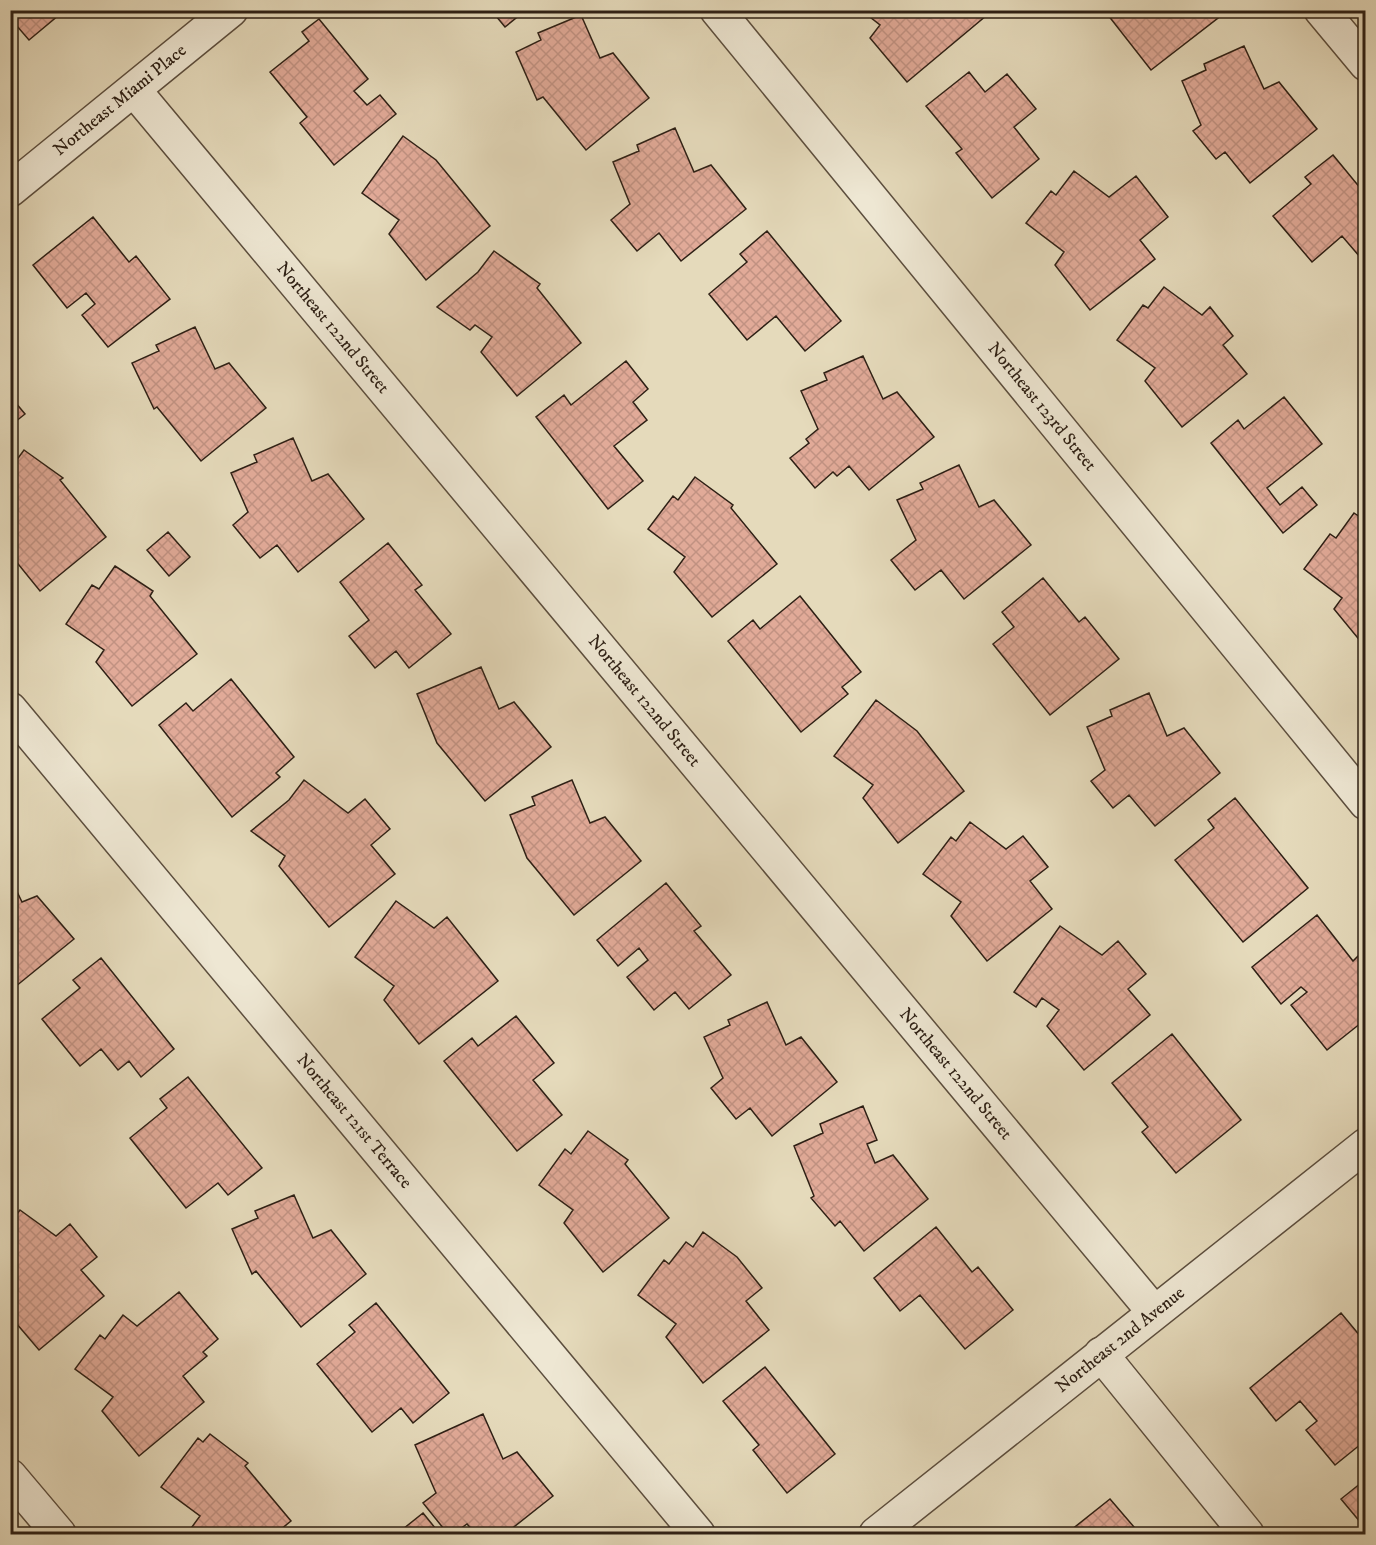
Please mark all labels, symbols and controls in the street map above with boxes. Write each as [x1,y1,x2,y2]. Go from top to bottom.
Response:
street label: Northeast Miami Place [49,40,191,161]
street label: Northeast 122nd Street [271,258,394,398]
street label: Northeast 123rd Street [983,338,1101,476]
street label: Northeast 122nd Street [583,631,705,772]
street label: Northeast 122nd Street [894,1004,1017,1145]
street label: Northeast 121st Terrace [291,1049,416,1193]
street label: Northeast 2nd Avenue [1051,1282,1189,1398]

